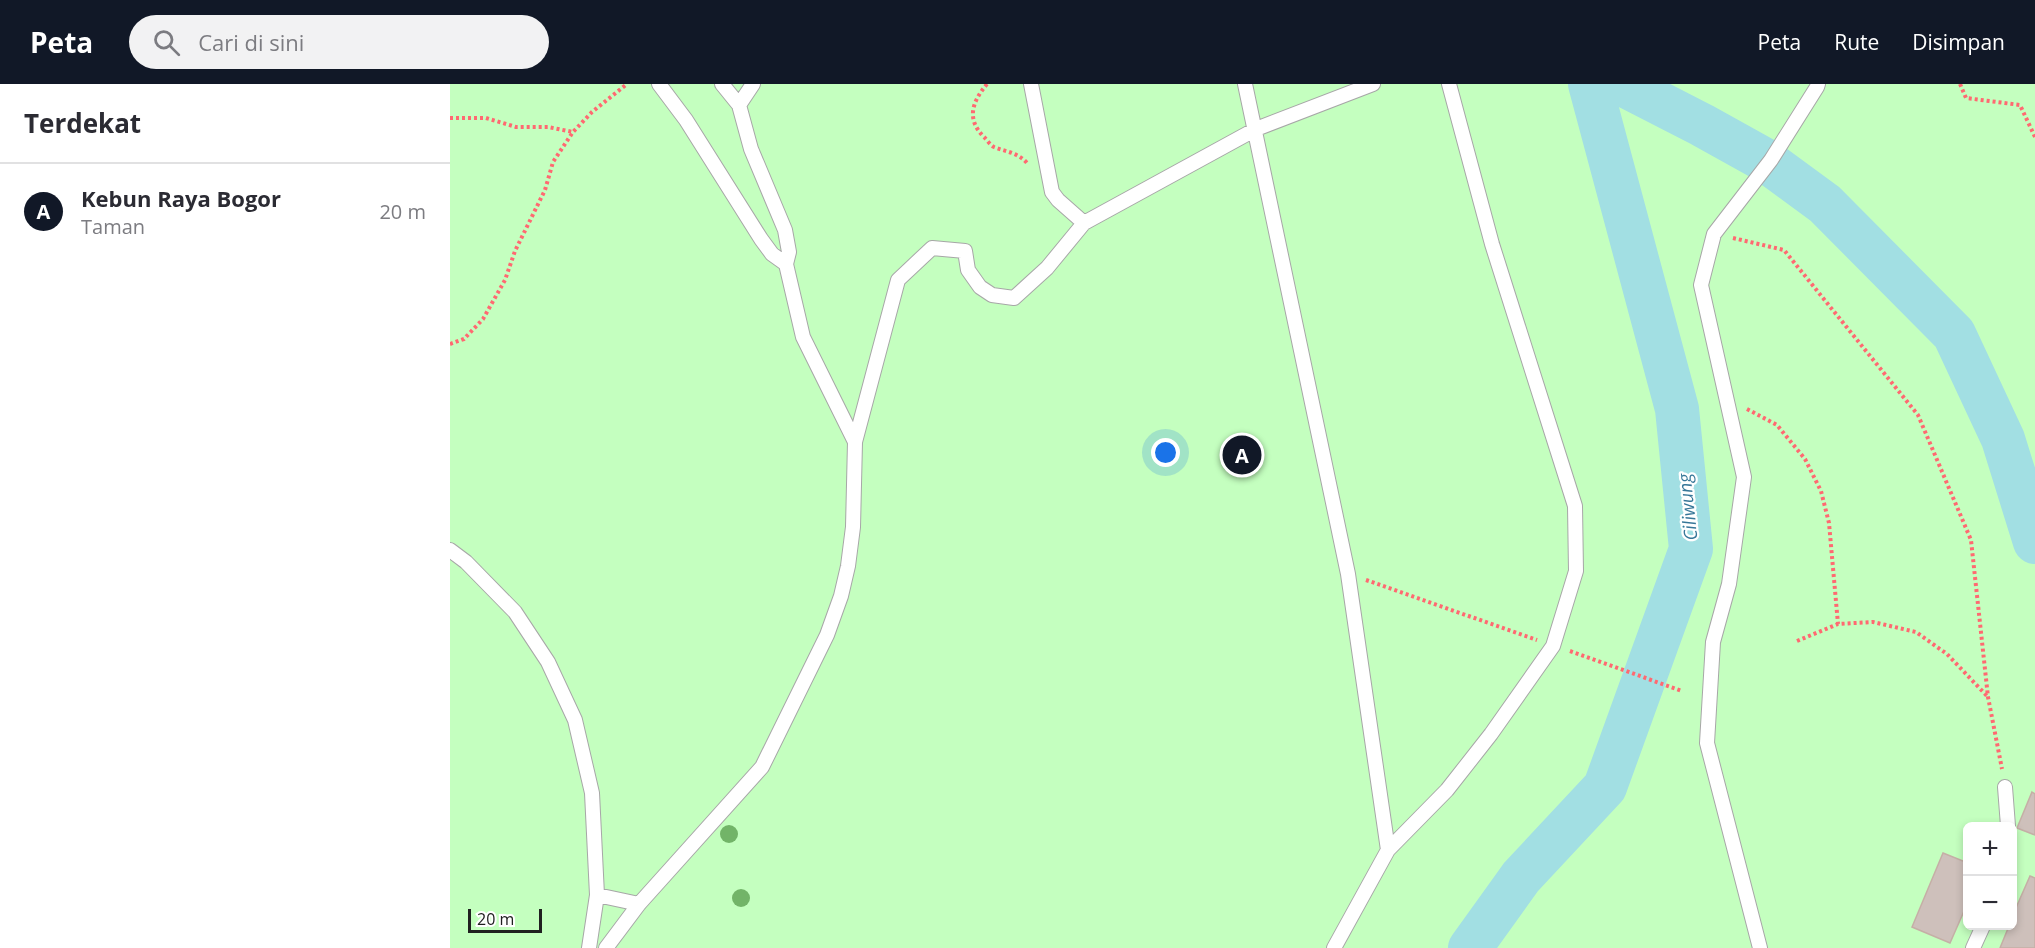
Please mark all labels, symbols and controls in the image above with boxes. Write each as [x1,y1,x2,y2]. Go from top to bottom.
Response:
search box [129,15,549,69]
text: Peta [30,23,93,61]
icon: search [150,26,183,59]
text: Cari di sini [198,27,304,57]
text: Peta [1758,28,1801,56]
text: Rute [1834,28,1879,56]
text: Disimpan [1912,28,2005,56]
text: Terdekat [24,105,141,141]
text: Kebun Raya Bogor [81,183,281,213]
text: A [37,198,50,225]
text: 20 m [379,198,426,225]
text: Taman [81,213,145,240]
pin: A [1222,432,1262,478]
your location [1151,438,1180,467]
water label: Ciliwung [1671,472,1702,542]
map controls [1963,822,2017,930]
button: + [1963,822,2017,876]
button: − [1963,876,2017,930]
scale bar [468,906,542,934]
text: 20 m [477,908,514,930]

